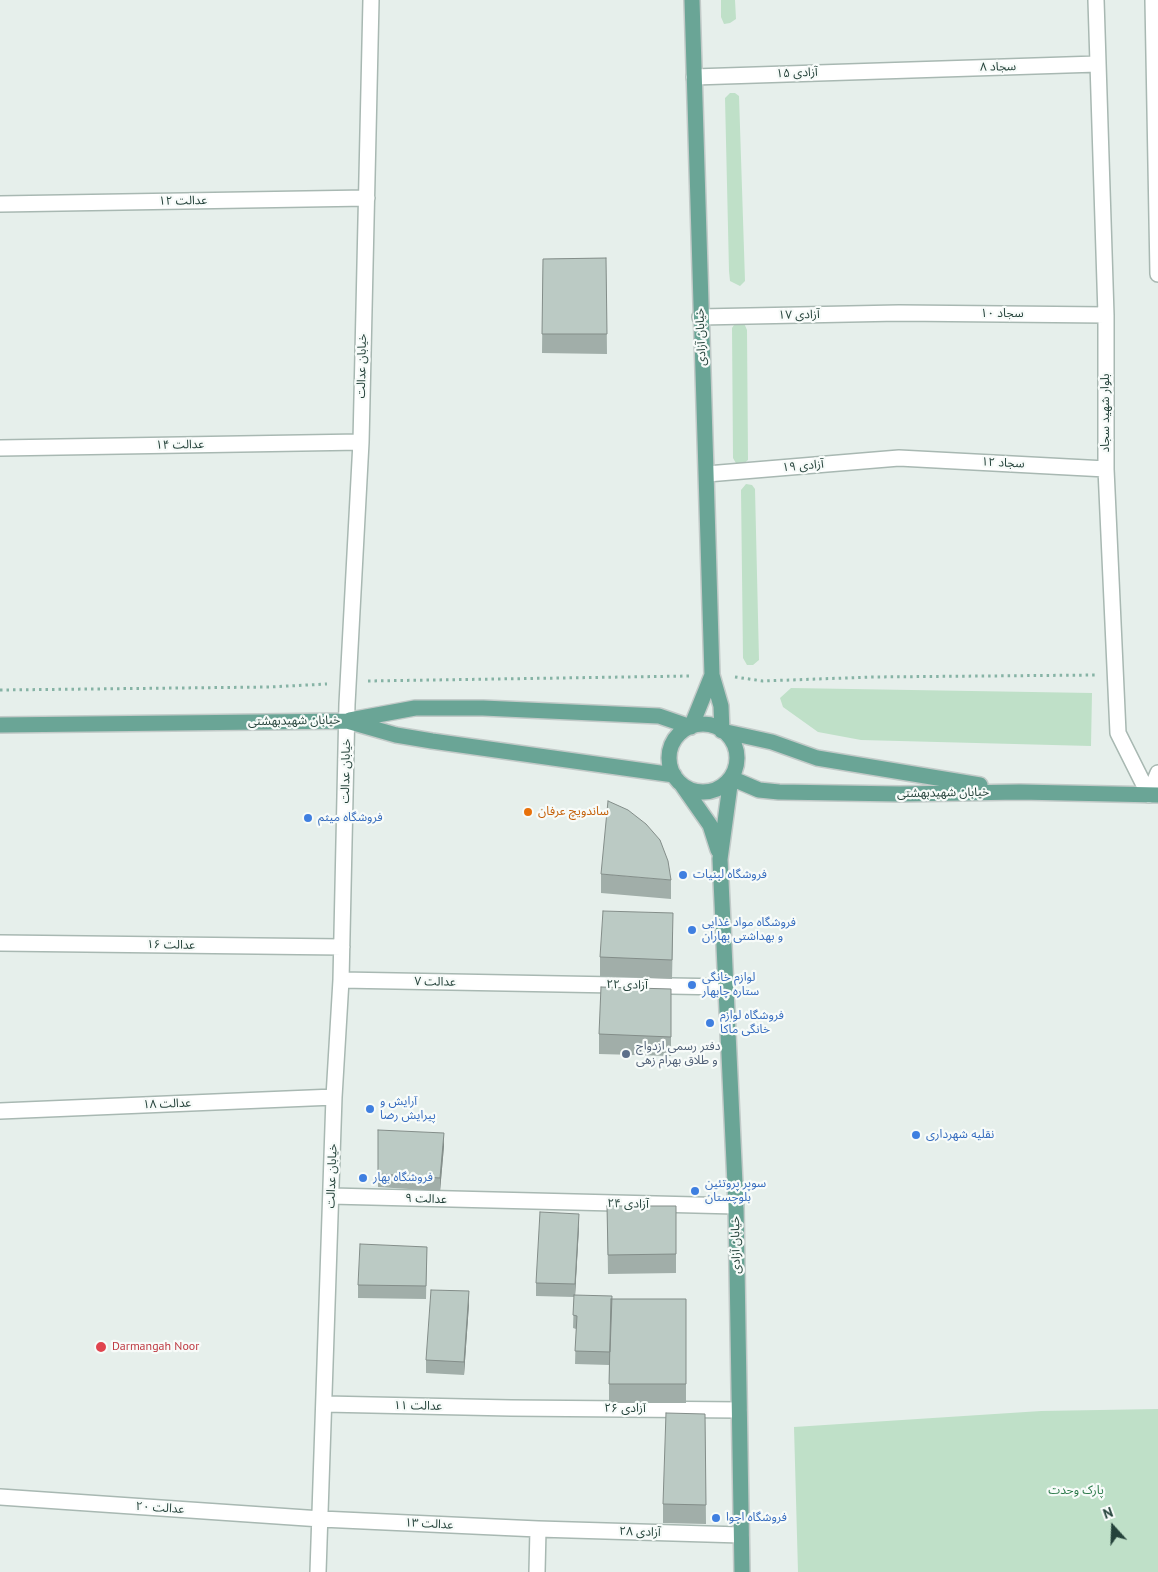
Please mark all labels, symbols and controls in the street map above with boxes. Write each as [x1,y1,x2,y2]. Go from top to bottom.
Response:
street label: سجاد ۸ [980,59,1016,75]
street label: آزادی ۱۵ [776,65,818,81]
street label: عدالت ۱۲ [159,193,207,209]
street label: آزادی ۱۷ [778,307,820,323]
street label: سجاد ۱۰ [980,307,1024,321]
street label: خیابان آزادی [693,308,709,366]
street label: خیابان عدالت [354,334,370,398]
street label: بلوار شهید سجاد [1099,374,1113,452]
street label: عدالت ۱۴ [156,437,204,453]
street label: سجاد ۱۲ [981,455,1025,471]
street label: آزادی ۱۹ [782,457,824,475]
street label: خیابان شهیدبهشتی [248,713,340,729]
street label: خیابان عدالت [338,739,354,803]
street label: خیابان شهیدبهشتی [897,785,989,801]
place label: ساندویچ عرفان [538,805,609,819]
marker: ساندویچ عرفان [522,806,534,818]
place label: فروشگاه میثم [318,811,383,825]
marker: فروشگاه میثم [302,812,314,824]
place label: فروشگاه لبنیات [693,868,767,882]
marker: فروشگاه لبنیات [677,869,689,881]
place label: فروشگاه مواد غذایی و بهداشتی بهاران [702,916,796,944]
marker: فروشگاه مواد غذایی و بهداشتی بهاران [686,924,698,936]
street label: عدالت ۱۶ [147,937,195,953]
place label: لوازم خانگی ستاره چابهار [702,971,759,999]
street label: عدالت ۷ [414,974,456,990]
street label: آزادی ۲۲ [606,977,648,993]
marker: لوازم خانگی ستاره چابهار [686,979,698,991]
place label: فروشگاه لوازم خانگی ماکا [720,1009,784,1037]
marker: فروشگاه لوازم خانگی ماکا [704,1017,716,1029]
place label: دفتر رسمی ازدواج و طلاق بهرام زهی [636,1040,720,1068]
marker: دفتر رسمی ازدواج و طلاق بهرام زهی [620,1048,632,1060]
place label: آرایش و پیرایش رضا [380,1095,436,1123]
street label: عدالت ۱۸ [143,1096,191,1112]
marker: آرایش و پیرایش رضا [364,1103,376,1115]
place label: نقلیه شهرداری [926,1128,994,1142]
marker: نقلیه شهرداری [910,1129,922,1141]
street label: خیابان عدالت [324,1143,340,1209]
place label: فروشگاه بهار [373,1171,433,1185]
marker: فروشگاه بهار [357,1172,369,1184]
place label: سوپر پروتئین بلوچستان [705,1177,766,1205]
marker: سوپر پروتئین بلوچستان [689,1185,701,1197]
street label: عدالت ۹ [405,1191,447,1207]
street label: آزادی ۲۴ [607,1196,649,1212]
street label: خیابان آزادی [728,1216,744,1274]
marker: Darmangah Noor [94,1340,108,1354]
place label: Darmangah Noor [112,1340,199,1354]
street label: عدالت ۱۱ [394,1398,442,1414]
street label: آزادی ۲۶ [604,1402,646,1416]
park label: پارک وحدت [1048,1484,1104,1498]
street label: عدالت ۲۰ [135,1499,185,1517]
north arrow [1088,1502,1138,1552]
text: N [1100,1503,1115,1523]
place label: فروشگاه اجوا [726,1511,787,1525]
marker: فروشگاه اجوا [710,1512,722,1524]
street label: عدالت ۱۳ [404,1516,454,1532]
street label: آزادی ۲۸ [619,1524,661,1540]

